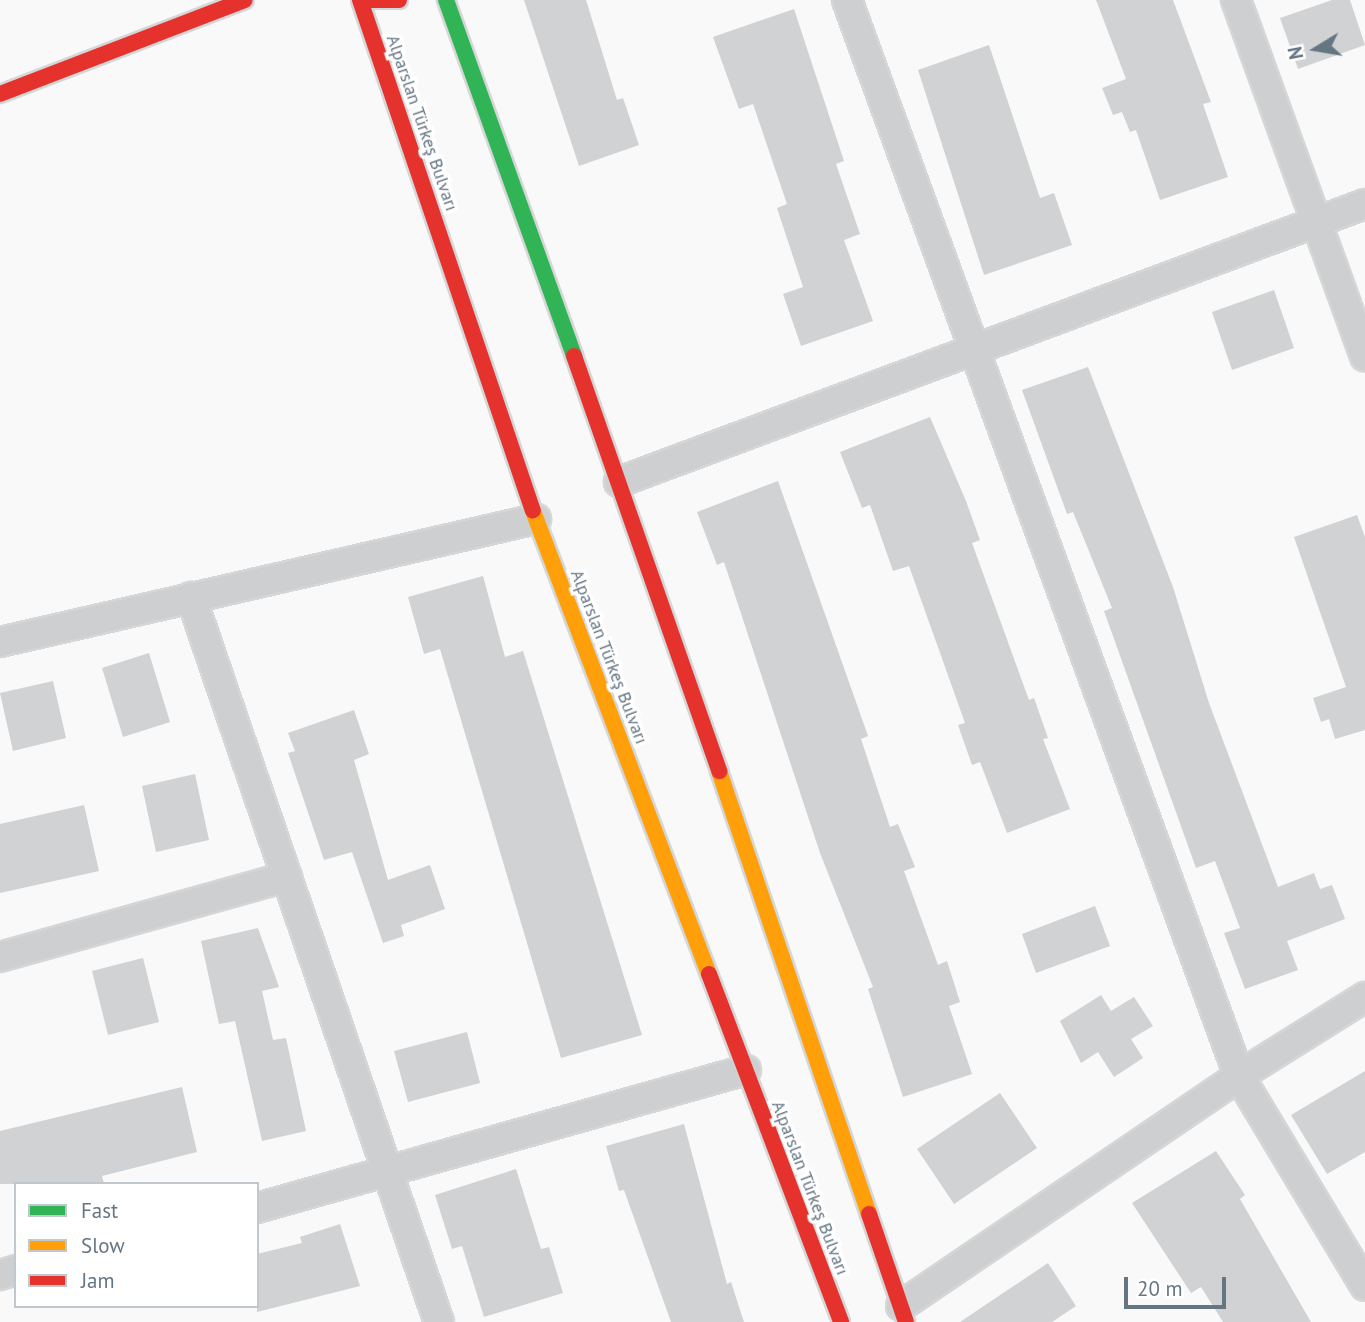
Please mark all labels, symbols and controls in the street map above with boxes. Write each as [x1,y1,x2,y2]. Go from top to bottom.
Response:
north arrow [1281,14,1351,84]
street label: Alparslan Türkeş Bulvarı [382,32,462,214]
text: N [1282,45,1308,61]
street label: Alparslan Türkeş Bulvarı [566,567,652,747]
street label: Alparslan Türkeş Bulvarı [767,1098,853,1278]
legend [14,1182,259,1308]
text: Fast [81,1197,118,1224]
text: Slow [81,1232,125,1259]
scale bar [1127,1262,1228,1306]
text: Jam [81,1267,115,1294]
text: 20 m [1137,1275,1183,1302]

